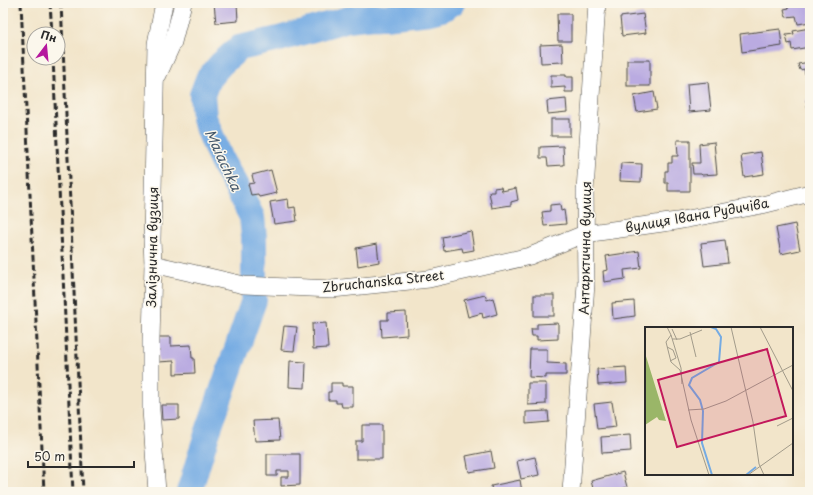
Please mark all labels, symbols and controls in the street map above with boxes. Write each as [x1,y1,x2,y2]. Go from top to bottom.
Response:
north arrow [26,26,66,66]
text: Пн [39,26,59,46]
water label: Maiachka [200,125,247,195]
street label: Антарктична вулиця [574,181,595,315]
street label: Залізнична вузиця [141,186,162,309]
street label: вулиця Івана Рудичіва [624,192,771,236]
street label: Zbruchanska Street [321,265,445,296]
inset map [645,327,793,475]
scale bar [28,443,134,469]
text: 50 m [34,447,65,465]

